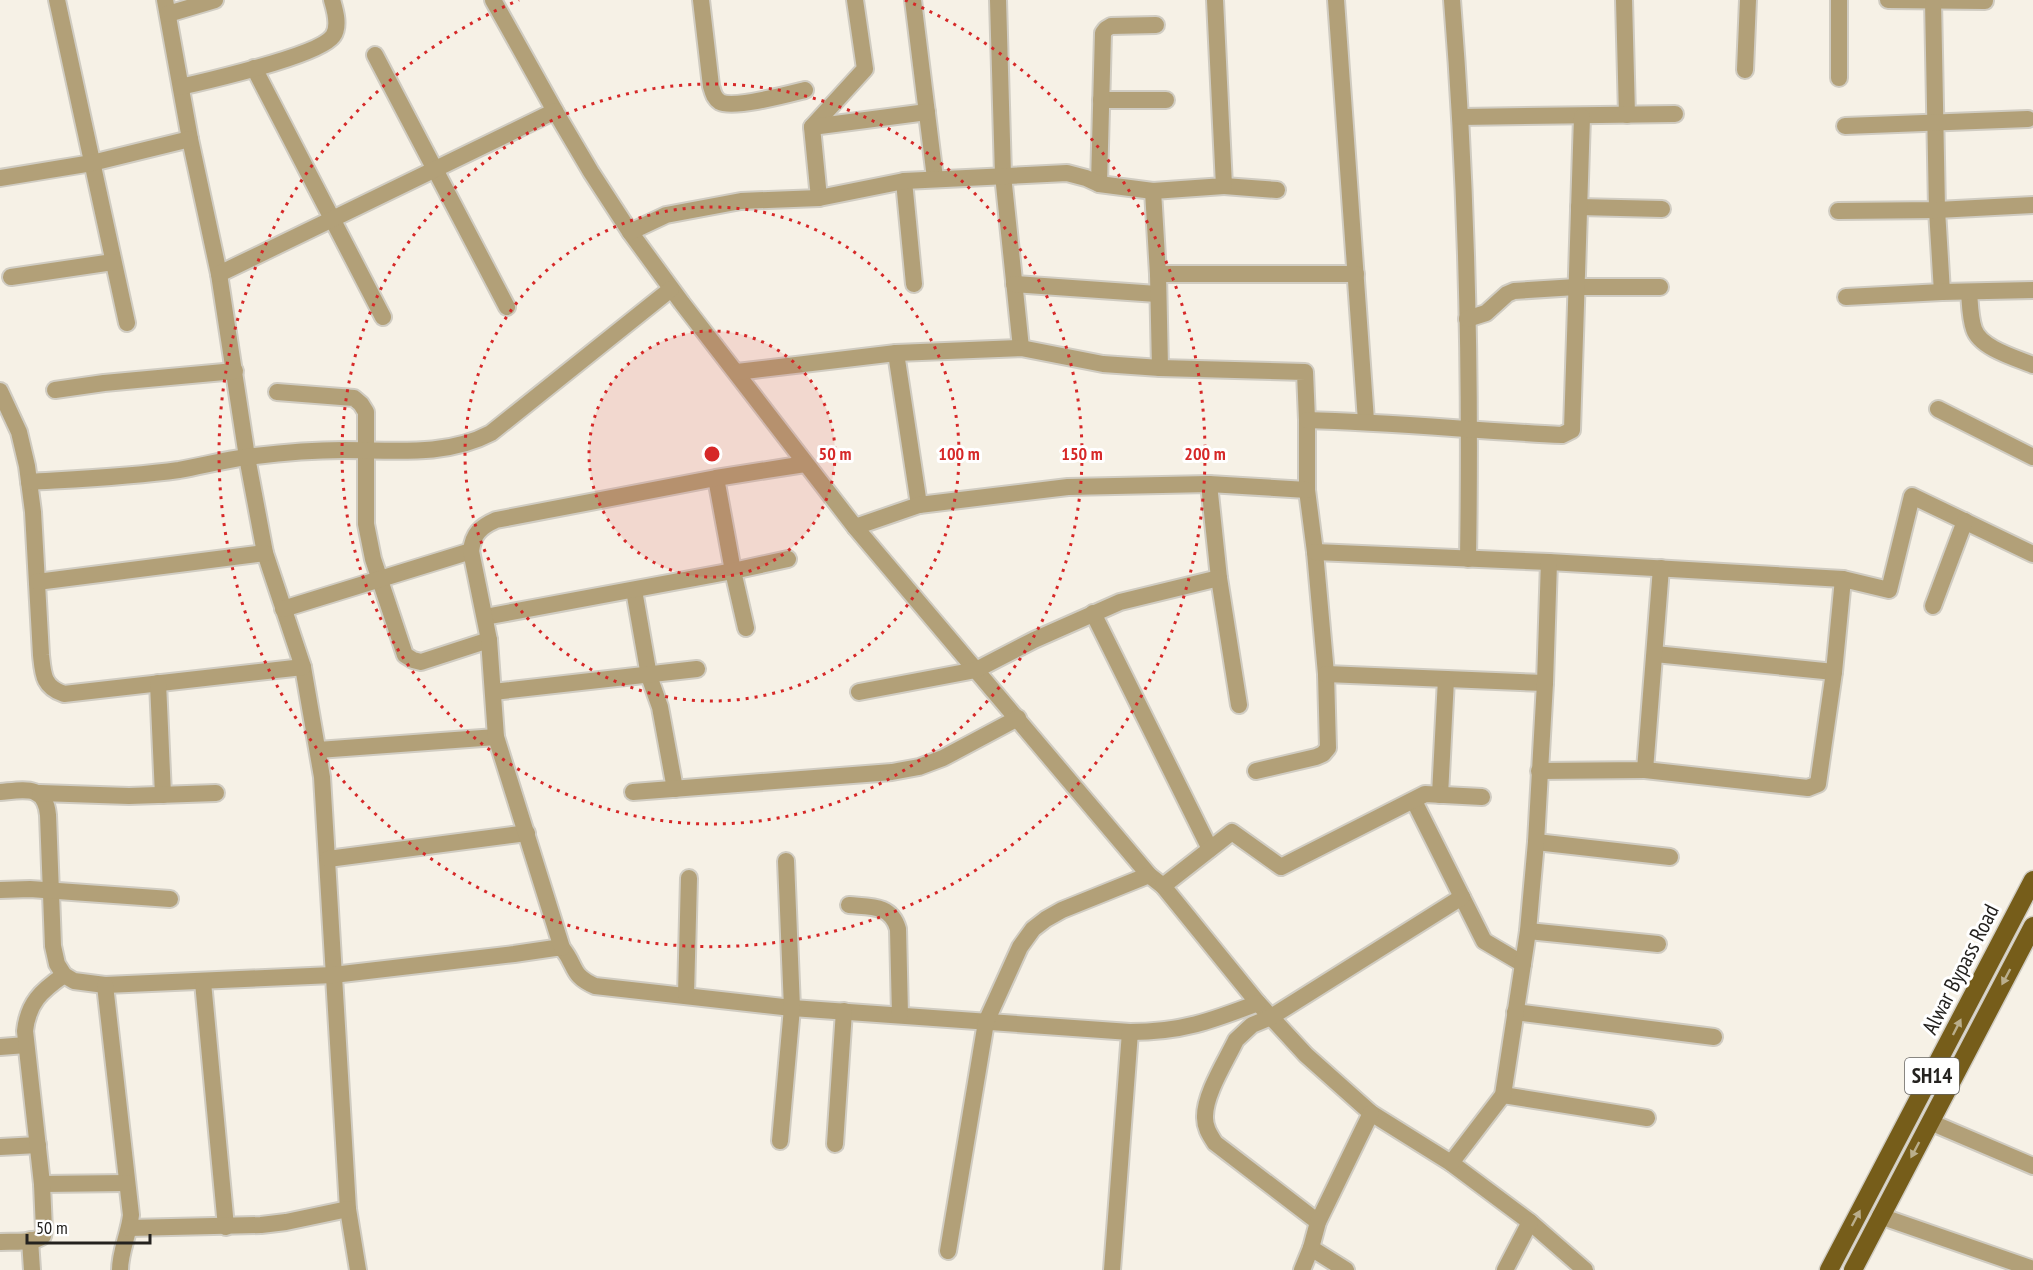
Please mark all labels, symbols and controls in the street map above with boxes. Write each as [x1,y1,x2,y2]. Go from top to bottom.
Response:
text: 50 m [819,442,851,465]
text: 100 m [938,442,980,465]
text: 150 m [1061,442,1103,465]
text: 200 m [1184,442,1226,465]
centre of rings [702,444,722,464]
street label: Alwar Bypass Road [1915,899,2005,1039]
one-way arrow [2001,969,2011,986]
one-way arrow [1952,1019,1962,1036]
road number: SH14 [1905,1058,1959,1094]
one-way arrow [1910,1142,1920,1159]
scale bar [27,1207,150,1245]
one-way arrow [1851,1210,1861,1227]
text: 50 m [36,1216,68,1239]

